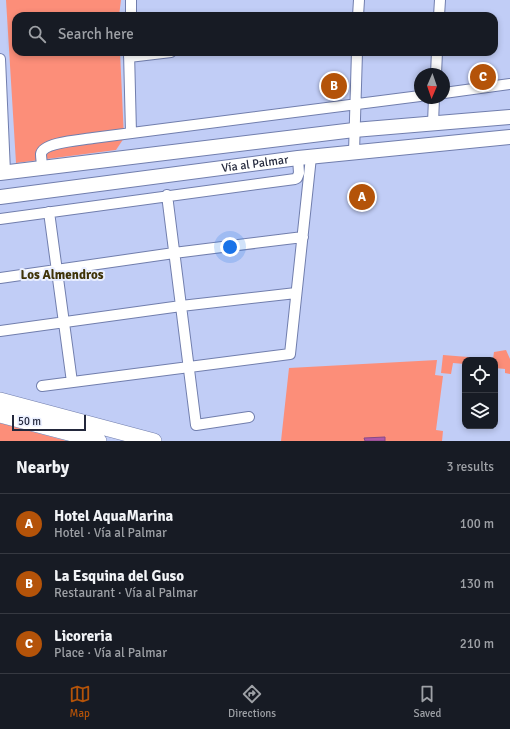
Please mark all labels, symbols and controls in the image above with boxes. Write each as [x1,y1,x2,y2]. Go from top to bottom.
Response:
search box [12,12,498,56]
icon: search [26,23,48,45]
text: Search here [58,25,134,43]
pin: C [470,62,496,92]
north arrow [414,68,450,104]
pin: B [321,71,347,101]
street label: Vía al Palmar [220,152,290,176]
pin: A [349,182,375,212]
your location [220,237,240,257]
district label: Los Almendros [21,267,104,283]
map controls [462,357,498,429]
button: locate [462,357,498,393]
button: layers [462,393,498,429]
scale bar [12,413,86,432]
text: 50 m [18,415,41,428]
text: Nearby [16,457,69,478]
text: 3 results [446,459,494,475]
text: Hotel AquaMarina [54,507,173,525]
text: A [25,516,33,532]
text: 100 m [460,516,494,532]
text: Hotel · Vía al Palmar [54,525,167,541]
text: La Esquina del Guso [54,567,184,585]
text: B [25,576,33,592]
text: 130 m [460,576,494,592]
text: Restaurant · Vía al Palmar [54,585,198,601]
text: Licoreria [54,627,113,645]
text: C [25,636,33,652]
text: 210 m [460,636,494,652]
text: Place · Vía al Palmar [54,645,167,661]
tab: Map [69,683,91,720]
tab: Directions [228,683,276,720]
tab: Saved [414,683,441,720]

